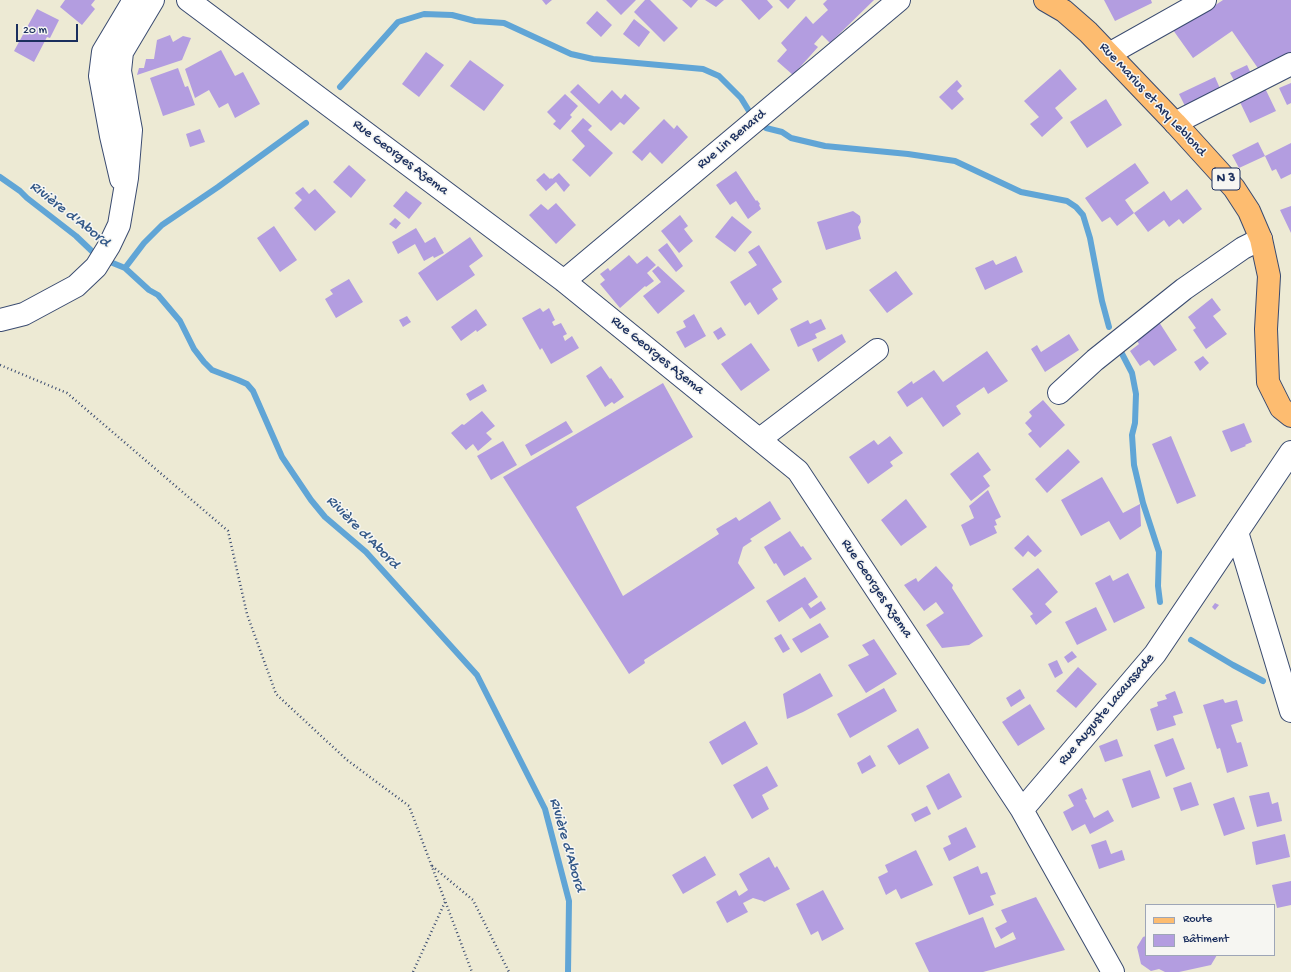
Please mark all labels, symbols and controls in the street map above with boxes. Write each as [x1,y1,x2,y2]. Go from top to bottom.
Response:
scale bar [18,16,80,42]
text: 20 m [23,24,47,38]
street label: Rue Marius et Ary Leblond [1095,40,1209,160]
street label: Rue Lin Benard [694,106,770,174]
street label: Rue Georges Azema [349,116,451,200]
road number: N 3 [1212,168,1240,190]
water label: Rivière d'Abord [25,178,113,252]
street label: Rue Georges Azema [607,313,707,399]
water label: Rivière d'Abord [321,492,403,574]
street label: Rue Georges Azema [837,536,915,642]
street label: Rue Auguste Lacaussade [1055,651,1159,769]
water label: Rivière d'Abord [544,796,588,894]
legend [1145,904,1275,956]
text: Route [1183,913,1212,927]
text: Bâtiment [1183,933,1229,947]

